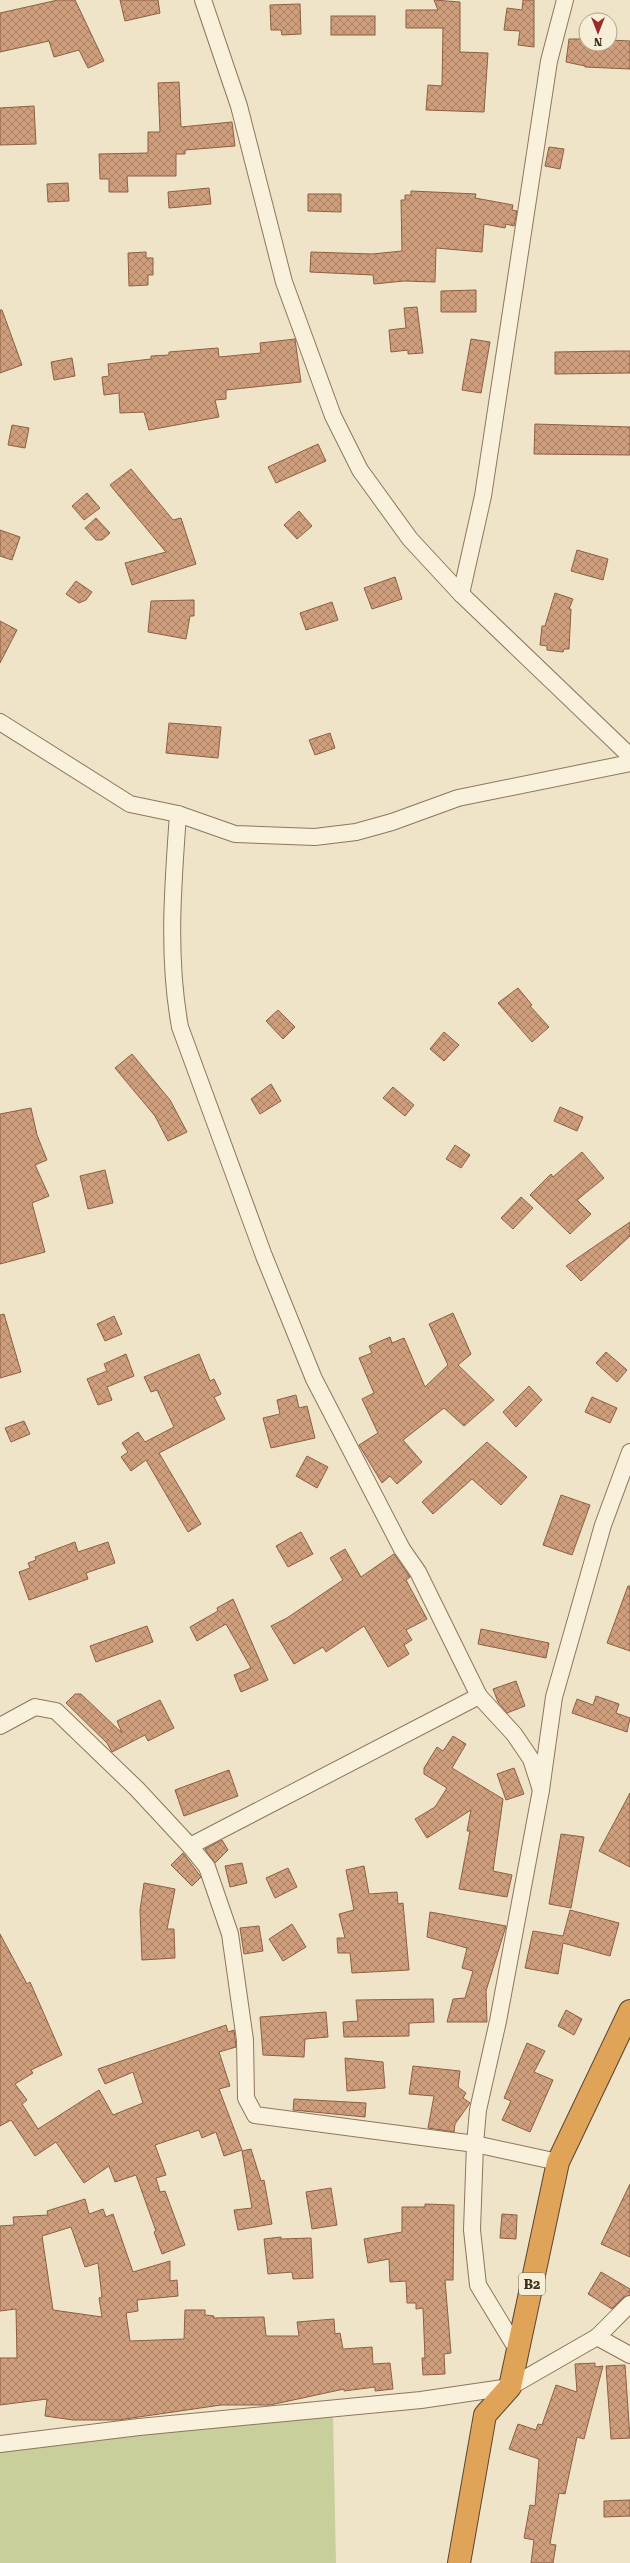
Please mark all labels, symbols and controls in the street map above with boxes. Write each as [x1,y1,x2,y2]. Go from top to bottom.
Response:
north arrow [578,12,618,52]
text: N [593,35,602,48]
road number: B2 [519,2273,545,2295]

